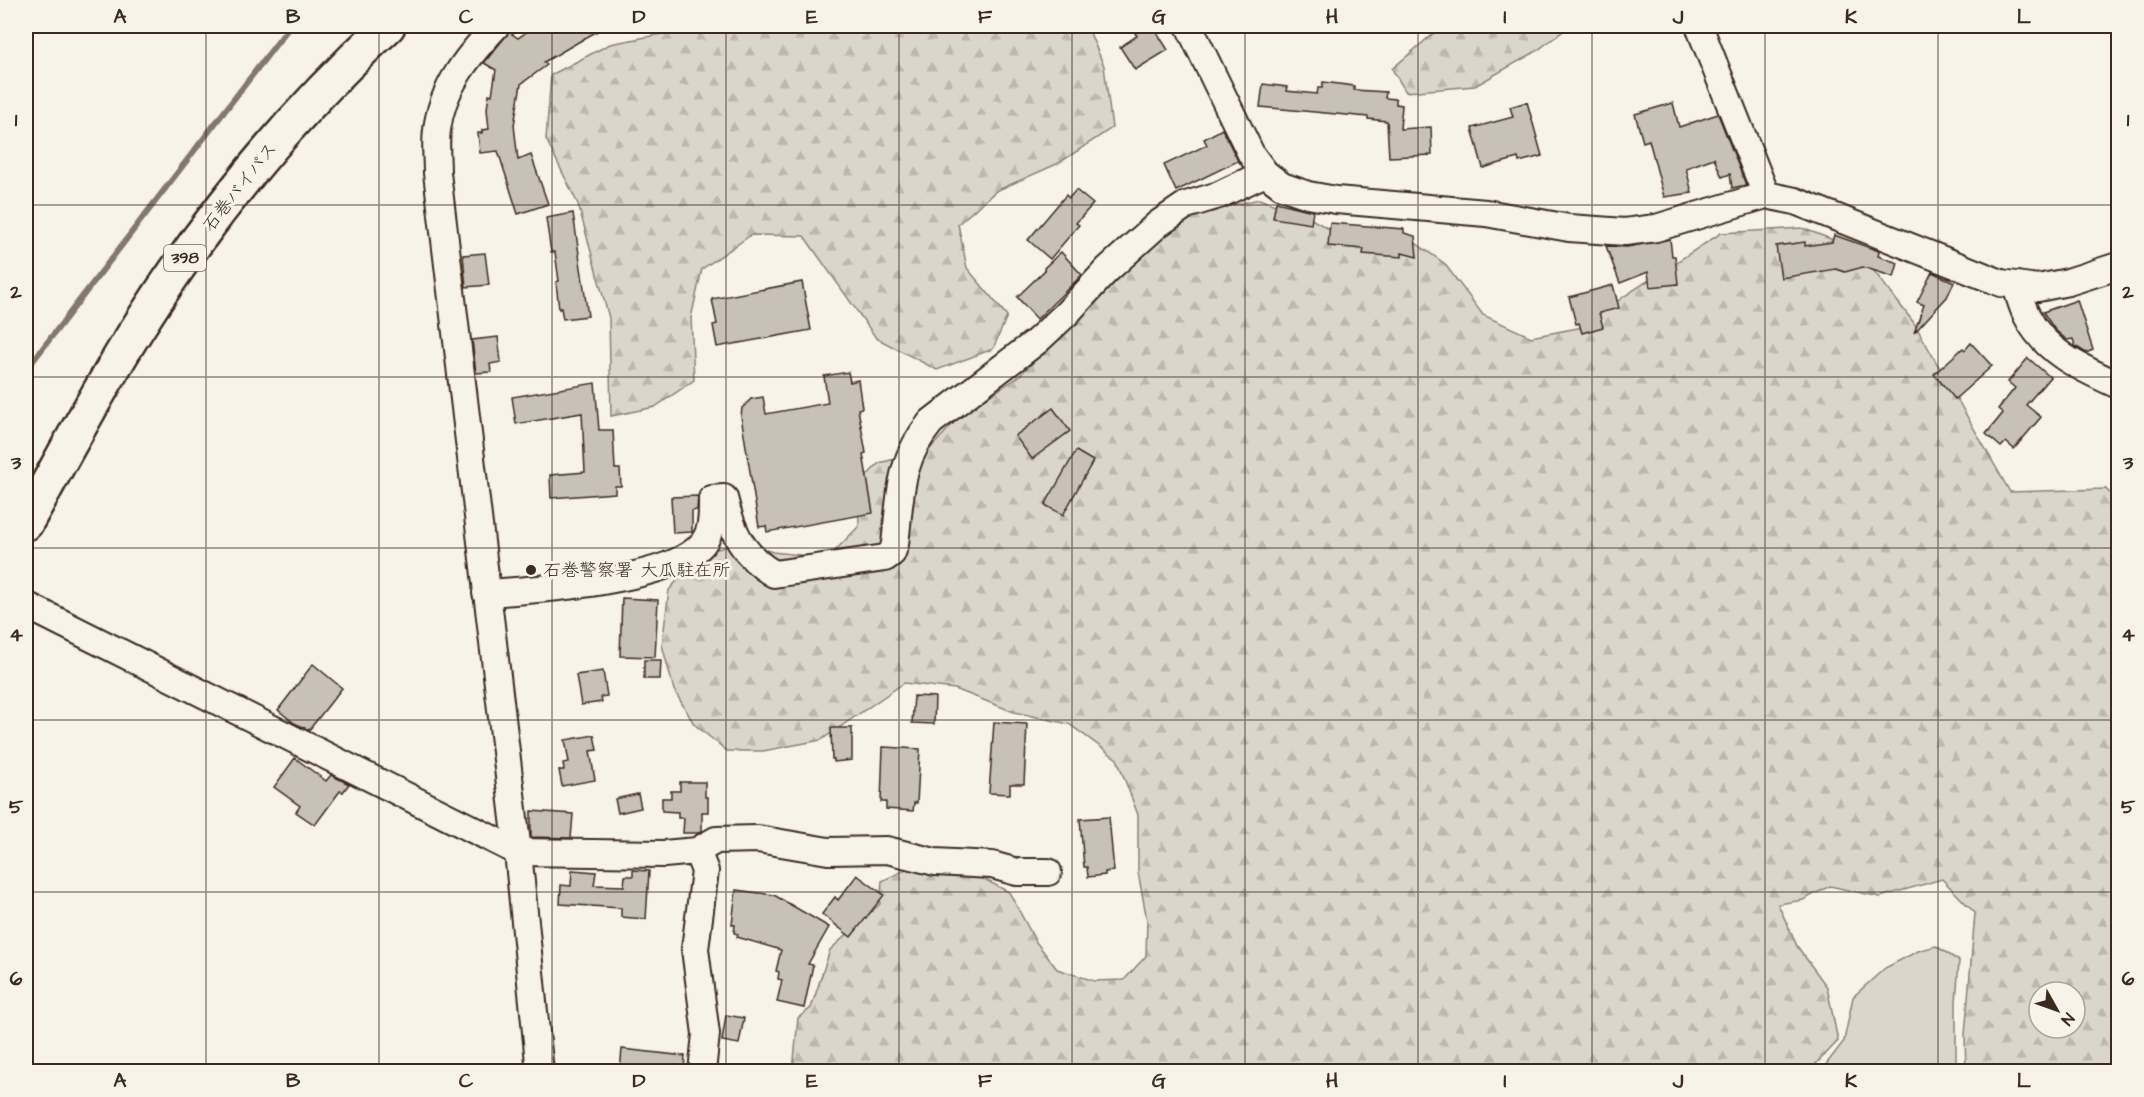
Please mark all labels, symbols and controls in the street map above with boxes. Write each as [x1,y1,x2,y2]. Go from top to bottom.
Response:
text: A [114,3,127,31]
text: B [286,3,301,31]
text: C [459,3,474,31]
text: D [633,3,646,31]
text: E [806,3,818,31]
text: F [978,3,993,31]
text: G [1152,3,1166,31]
text: H [1326,3,1338,31]
text: I [1503,3,1507,31]
text: J [1672,3,1684,31]
text: K [1845,3,1858,31]
text: L [2017,3,2031,31]
text: 1 [15,106,18,134]
text: 1 [2127,106,2130,134]
street label: 石巻バイパス [197,137,283,237]
road number: 398 [164,245,206,271]
text: 2 [9,278,22,306]
text: 2 [2121,278,2134,306]
text: 3 [10,449,22,477]
text: 3 [2122,449,2134,477]
place label: 石巻警察署 大瓜駐在所 [543,558,730,583]
marker: 石巻警察署 大瓜駐在所 [524,563,538,577]
text: 4 [9,621,23,649]
text: 4 [2121,621,2135,649]
text: 5 [9,793,24,821]
text: 5 [2121,793,2136,821]
text: 6 [10,965,23,993]
text: 6 [2122,965,2135,993]
north arrow [2027,980,2087,1040]
text: N [2056,1008,2079,1030]
text: A [114,1067,127,1095]
text: B [286,1067,301,1095]
text: C [459,1067,474,1095]
text: D [633,1067,646,1095]
text: E [806,1067,818,1095]
text: F [978,1067,993,1095]
text: G [1152,1067,1166,1095]
text: H [1326,1067,1338,1095]
text: I [1503,1067,1507,1095]
text: J [1672,1067,1684,1095]
text: K [1845,1067,1858,1095]
text: L [2017,1067,2031,1095]

